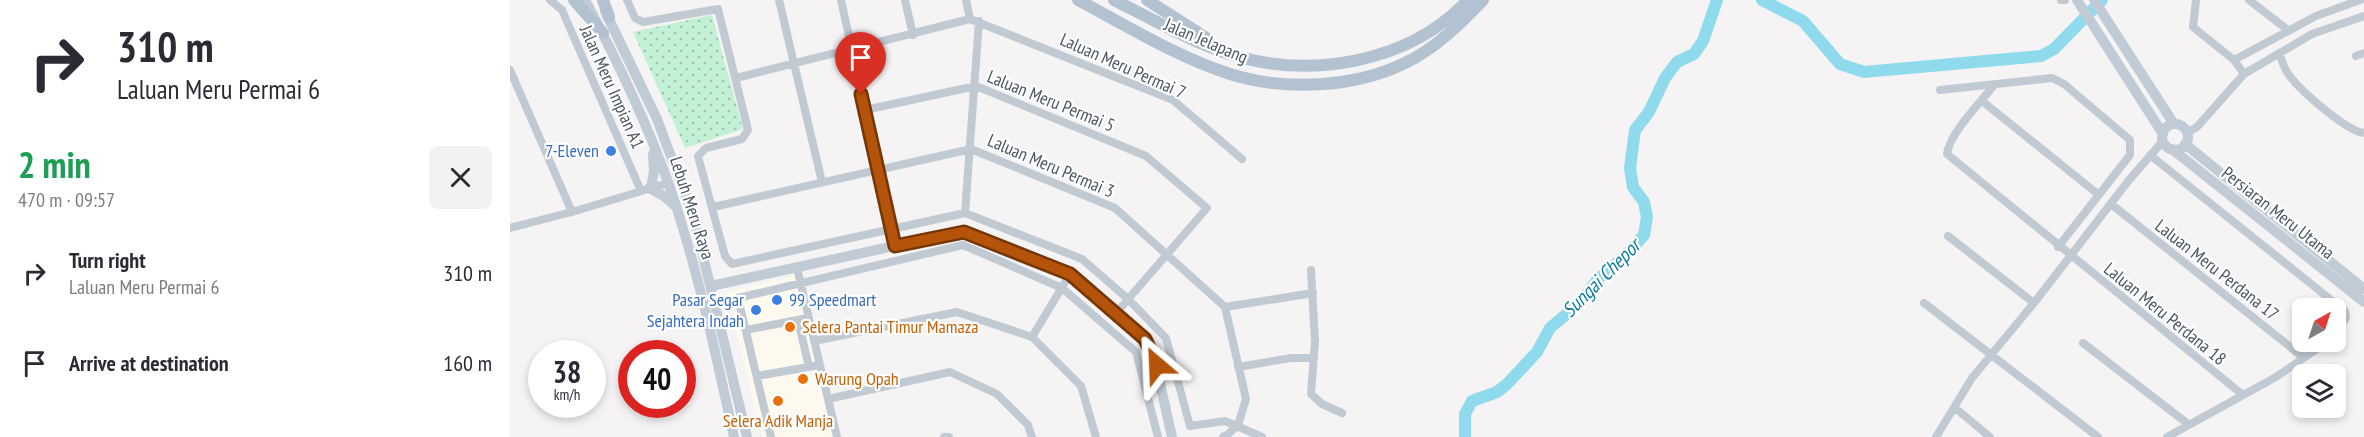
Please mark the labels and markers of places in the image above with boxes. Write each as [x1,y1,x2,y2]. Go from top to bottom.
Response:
pin [835,32,886,94]
place label: 7-Eleven [545,139,599,162]
marker: 7-Eleven [604,144,618,158]
place label: Pasar Segar Sejahtera Indah [647,288,744,332]
place label: 99 Speedmart [789,288,876,311]
marker: 99 Speedmart [770,293,784,307]
marker: Pasar Segar Sejahtera Indah [749,303,763,317]
place label: Selera Pantai Timur Mamaza [802,315,978,338]
marker: Selera Pantai Timur Mamaza [783,320,797,334]
place label: Warung Opah [815,367,899,390]
marker: Warung Opah [796,372,810,386]
marker: Selera Adik Manja [771,394,785,408]
place label: Selera Adik Manja [723,409,833,432]

